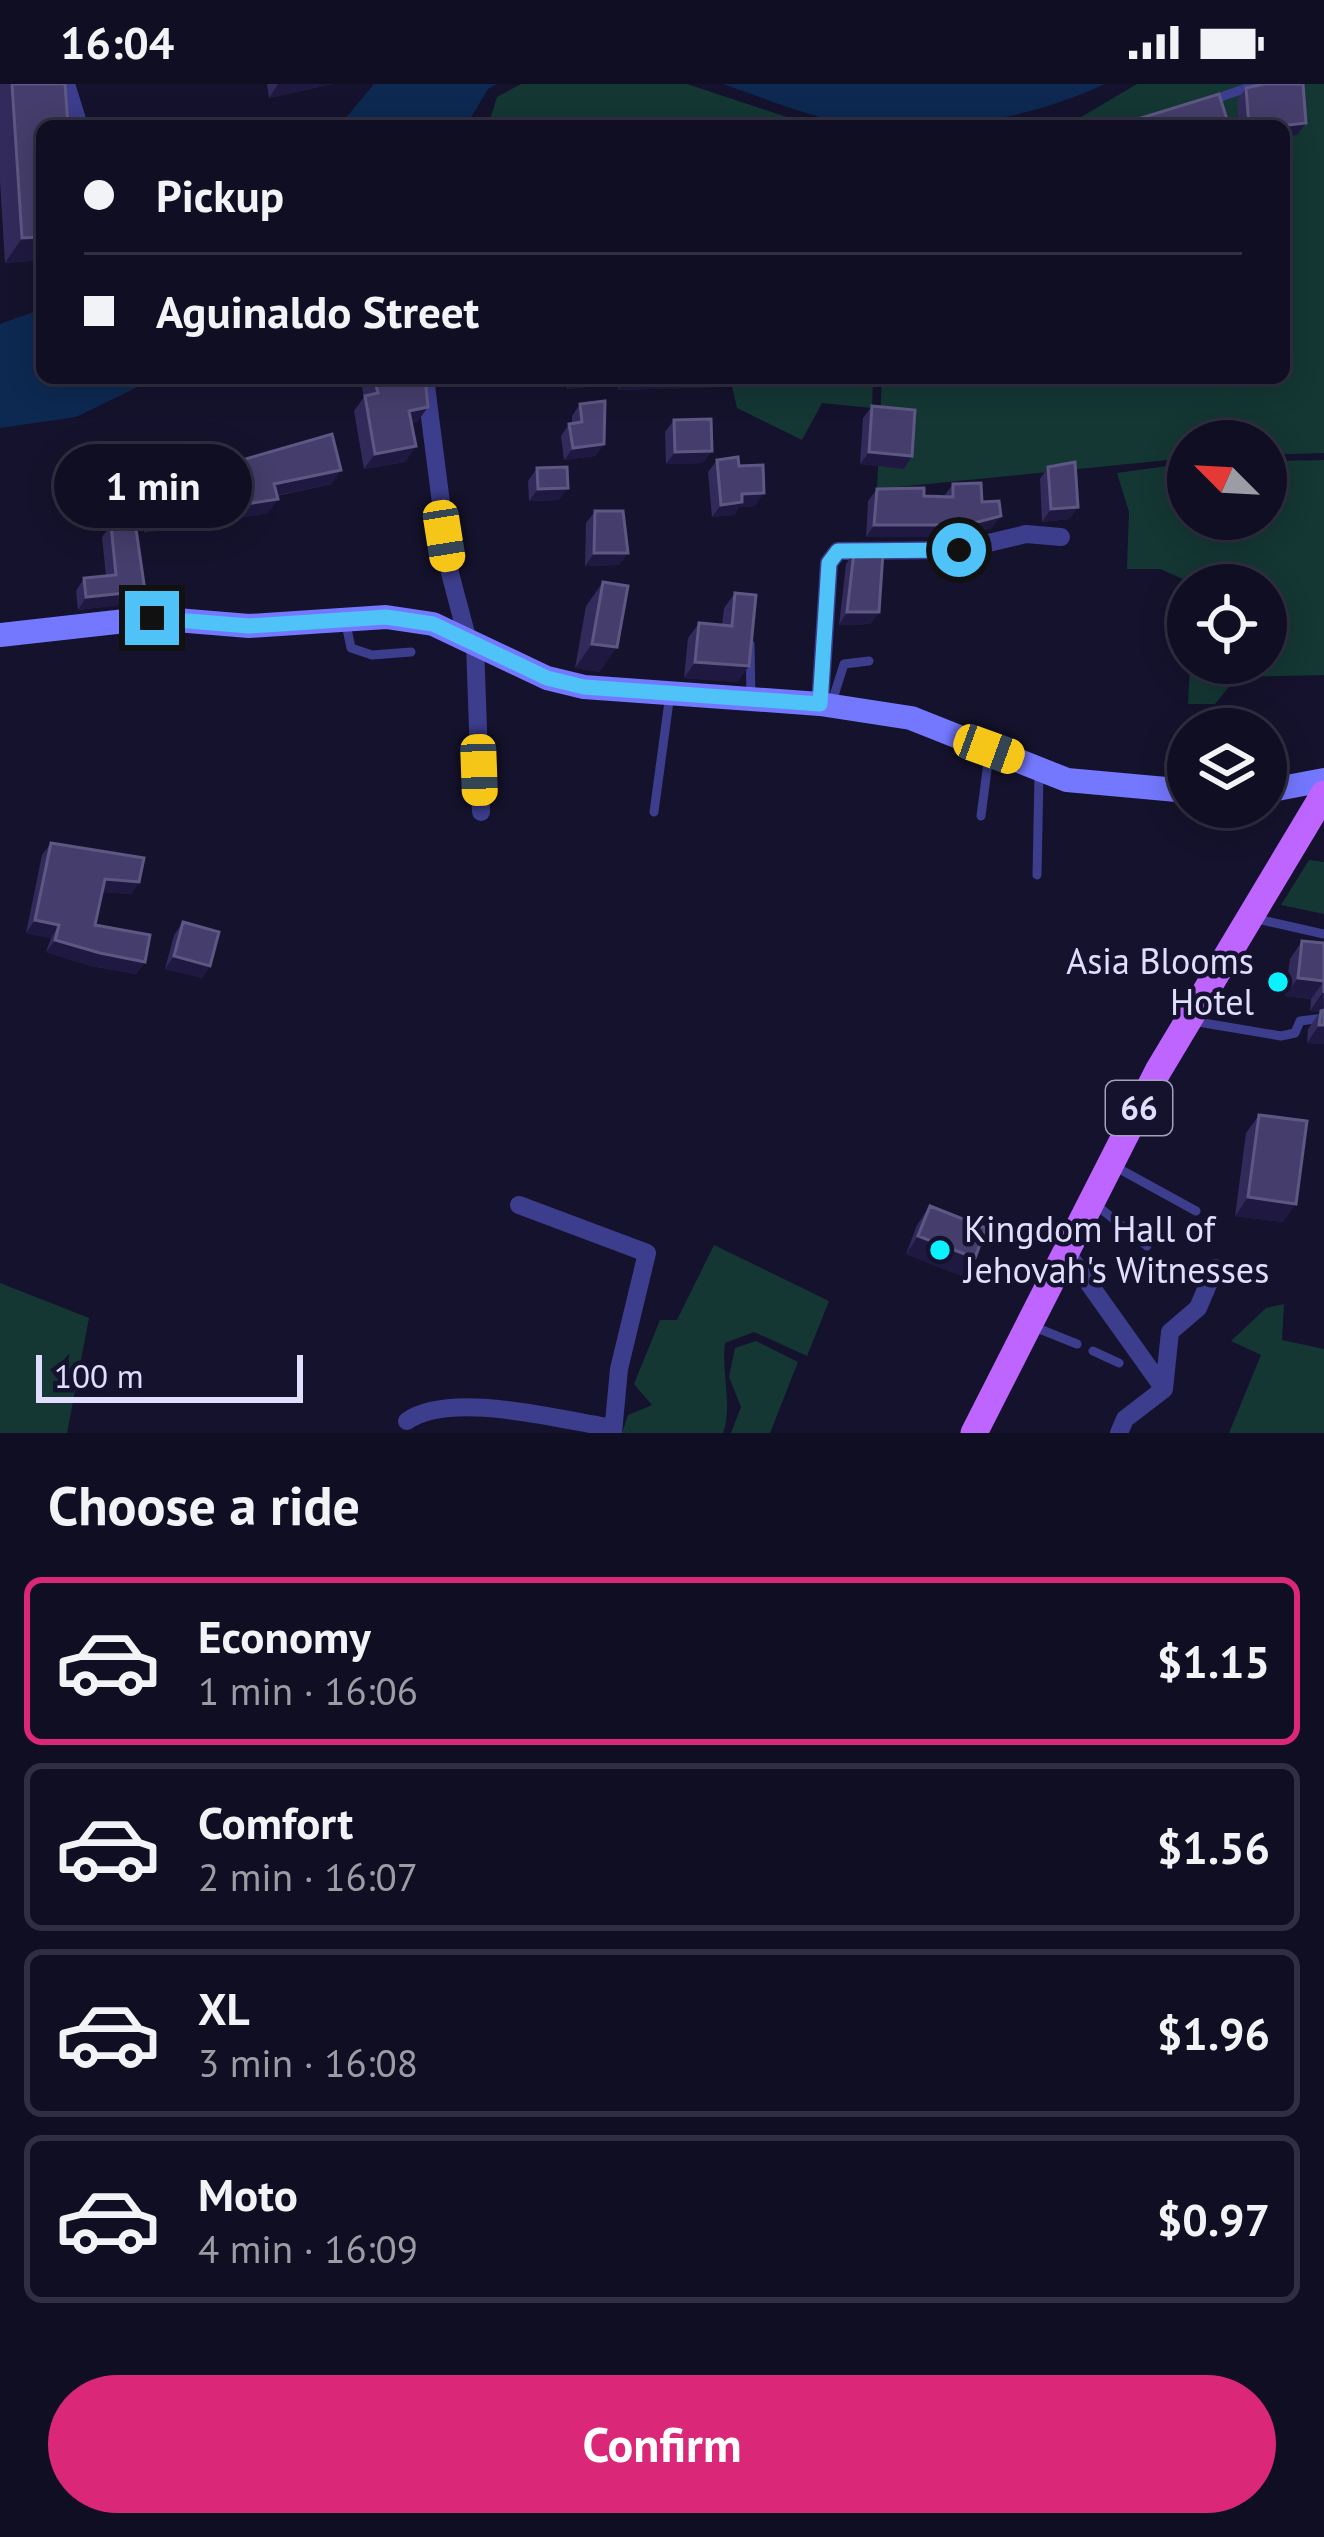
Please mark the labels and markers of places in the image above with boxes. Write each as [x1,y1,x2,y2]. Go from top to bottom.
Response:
place label: Asia Blooms Hotel [1066,937,1254,1025]
marker: Asia Blooms Hotel [1265,969,1291,995]
place label: Kingdom Hall of Jehovah's Witnesses [962,1205,1269,1293]
marker: Kingdom Hall of Jehovah's Witnesses [927,1237,953,1263]

